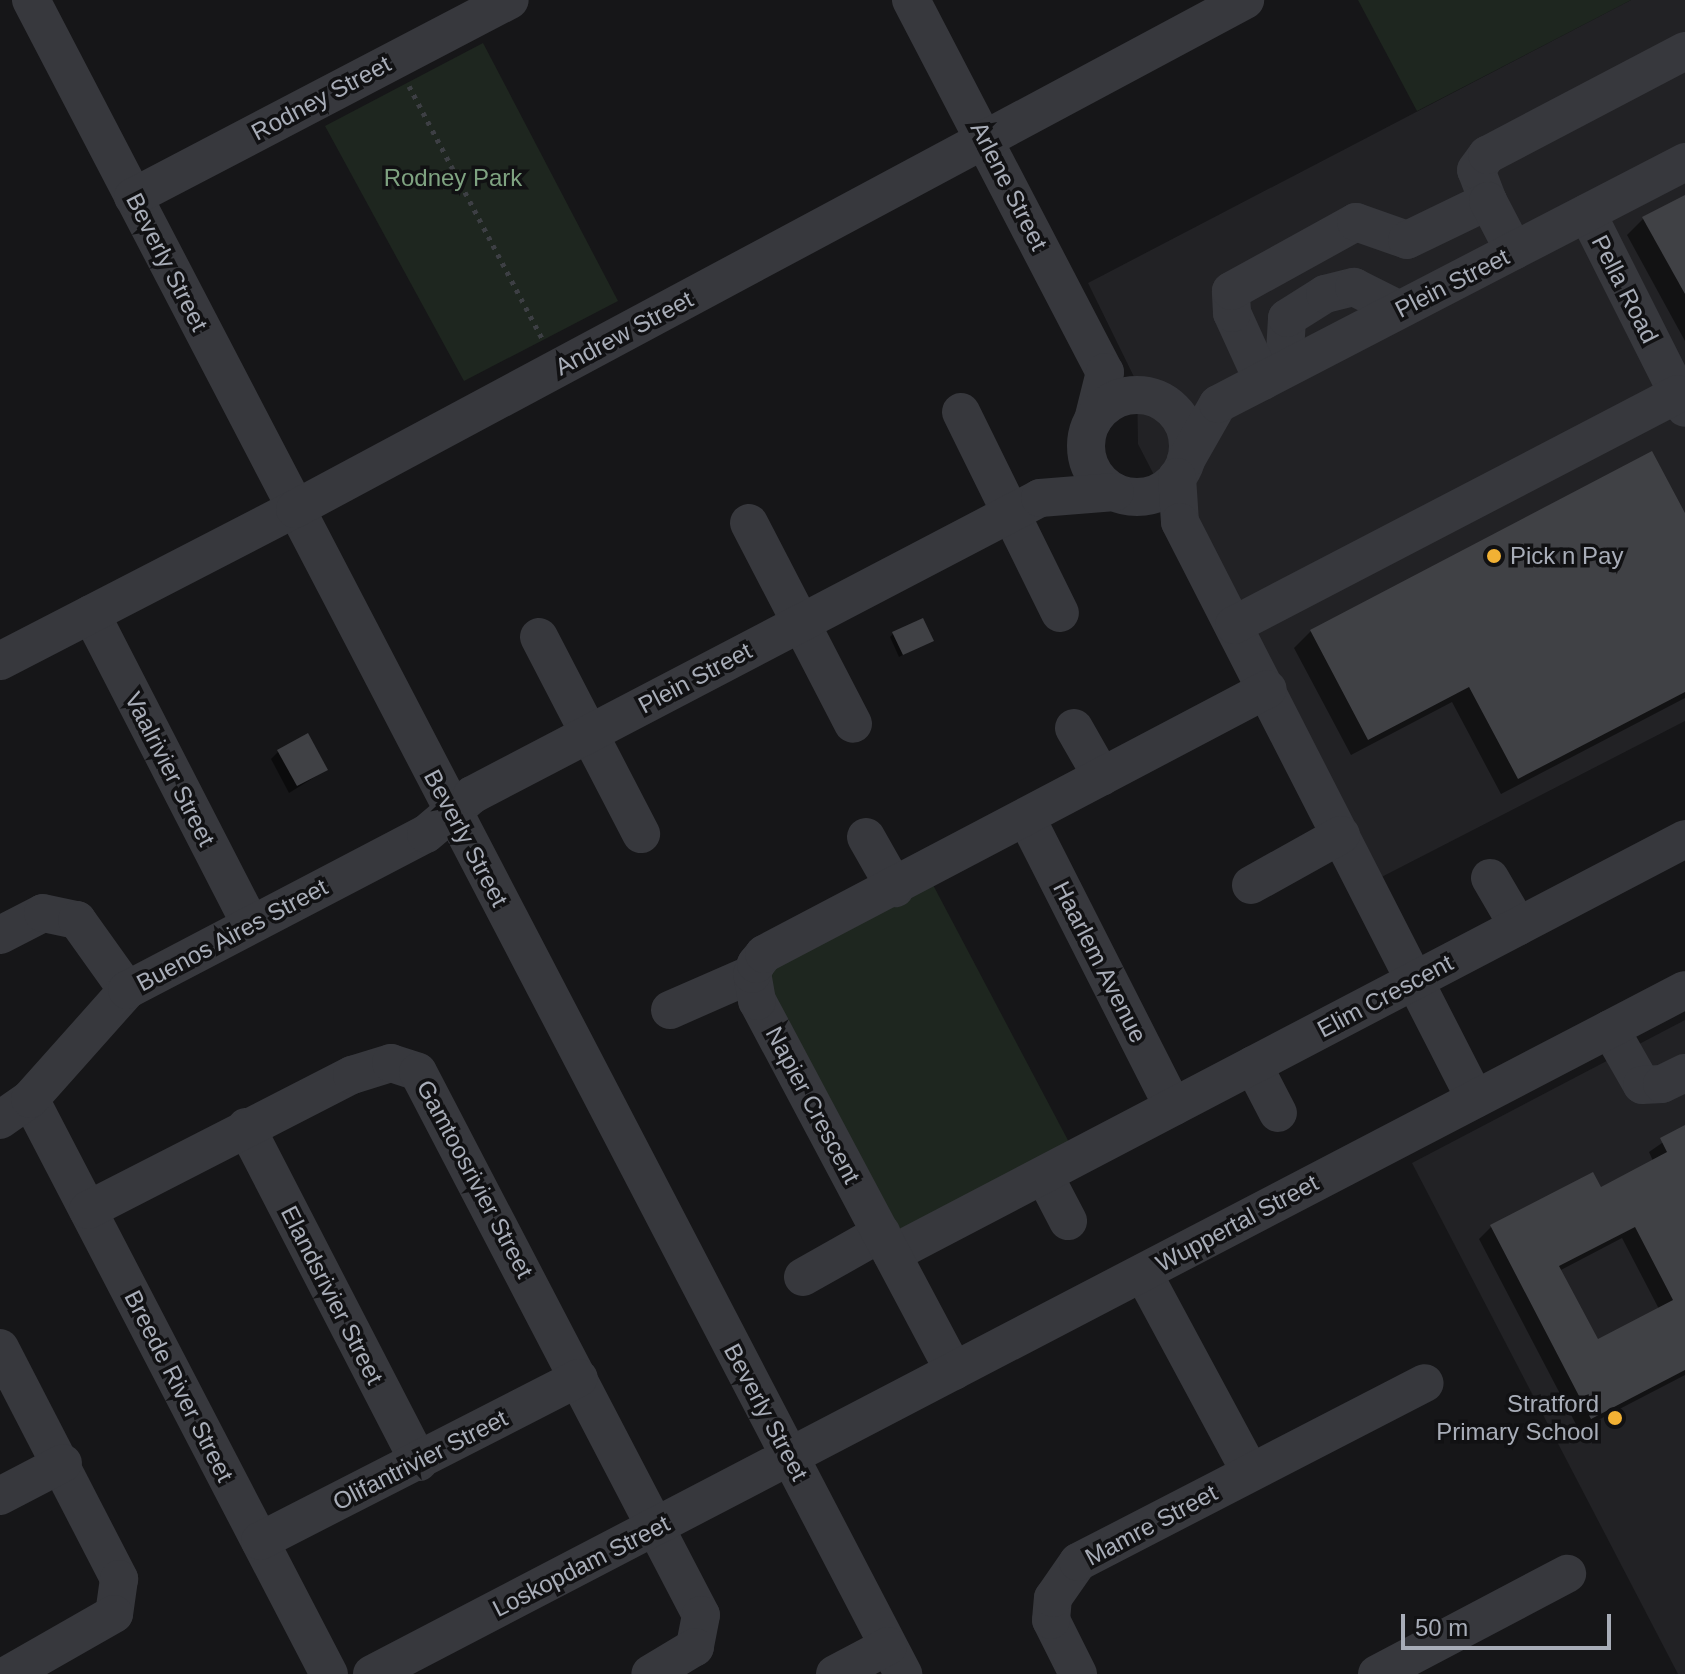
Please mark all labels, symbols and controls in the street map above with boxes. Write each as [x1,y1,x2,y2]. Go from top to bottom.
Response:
street label: Rodney Street [247,49,395,147]
street label: Arlene Street [964,117,1054,255]
park label: Rodney Park [384,164,522,192]
street label: Beverly Street [120,188,214,336]
street label: Pella Road [1586,230,1664,348]
street label: Plein Street [1390,242,1514,324]
street label: Andrew Street [550,285,698,381]
place label: Pick n Pay [1510,542,1623,570]
marker: Pick n Pay [1485,547,1503,565]
street label: Plein Street [633,636,757,720]
street label: Vaalrivier Street [119,687,221,851]
street label: Beverly Street [418,765,514,911]
street label: Buenos Aires Street [131,872,333,998]
street label: Haarlem Avenue [1047,876,1153,1048]
street label: Elim Crescent [1312,948,1458,1044]
street label: Napier Crescent [760,1022,866,1188]
street label: Gamtoosrivier Street [411,1075,539,1283]
street label: Wuppertal Street [1151,1168,1323,1278]
street label: Elandsrivier Street [275,1201,389,1389]
street label: Breede River Street [118,1286,240,1486]
street label: Beverly Street [718,1339,814,1485]
place label: Stratford Primary School [1436,1390,1599,1446]
street label: Olifantrivier Street [328,1404,512,1516]
marker: Stratford Primary School [1606,1409,1624,1427]
street label: Mamre Street [1080,1478,1222,1572]
street label: Loskopdam Street [488,1509,674,1623]
scale bar [1405,1598,1615,1648]
text: 50 m [1415,1614,1468,1641]

